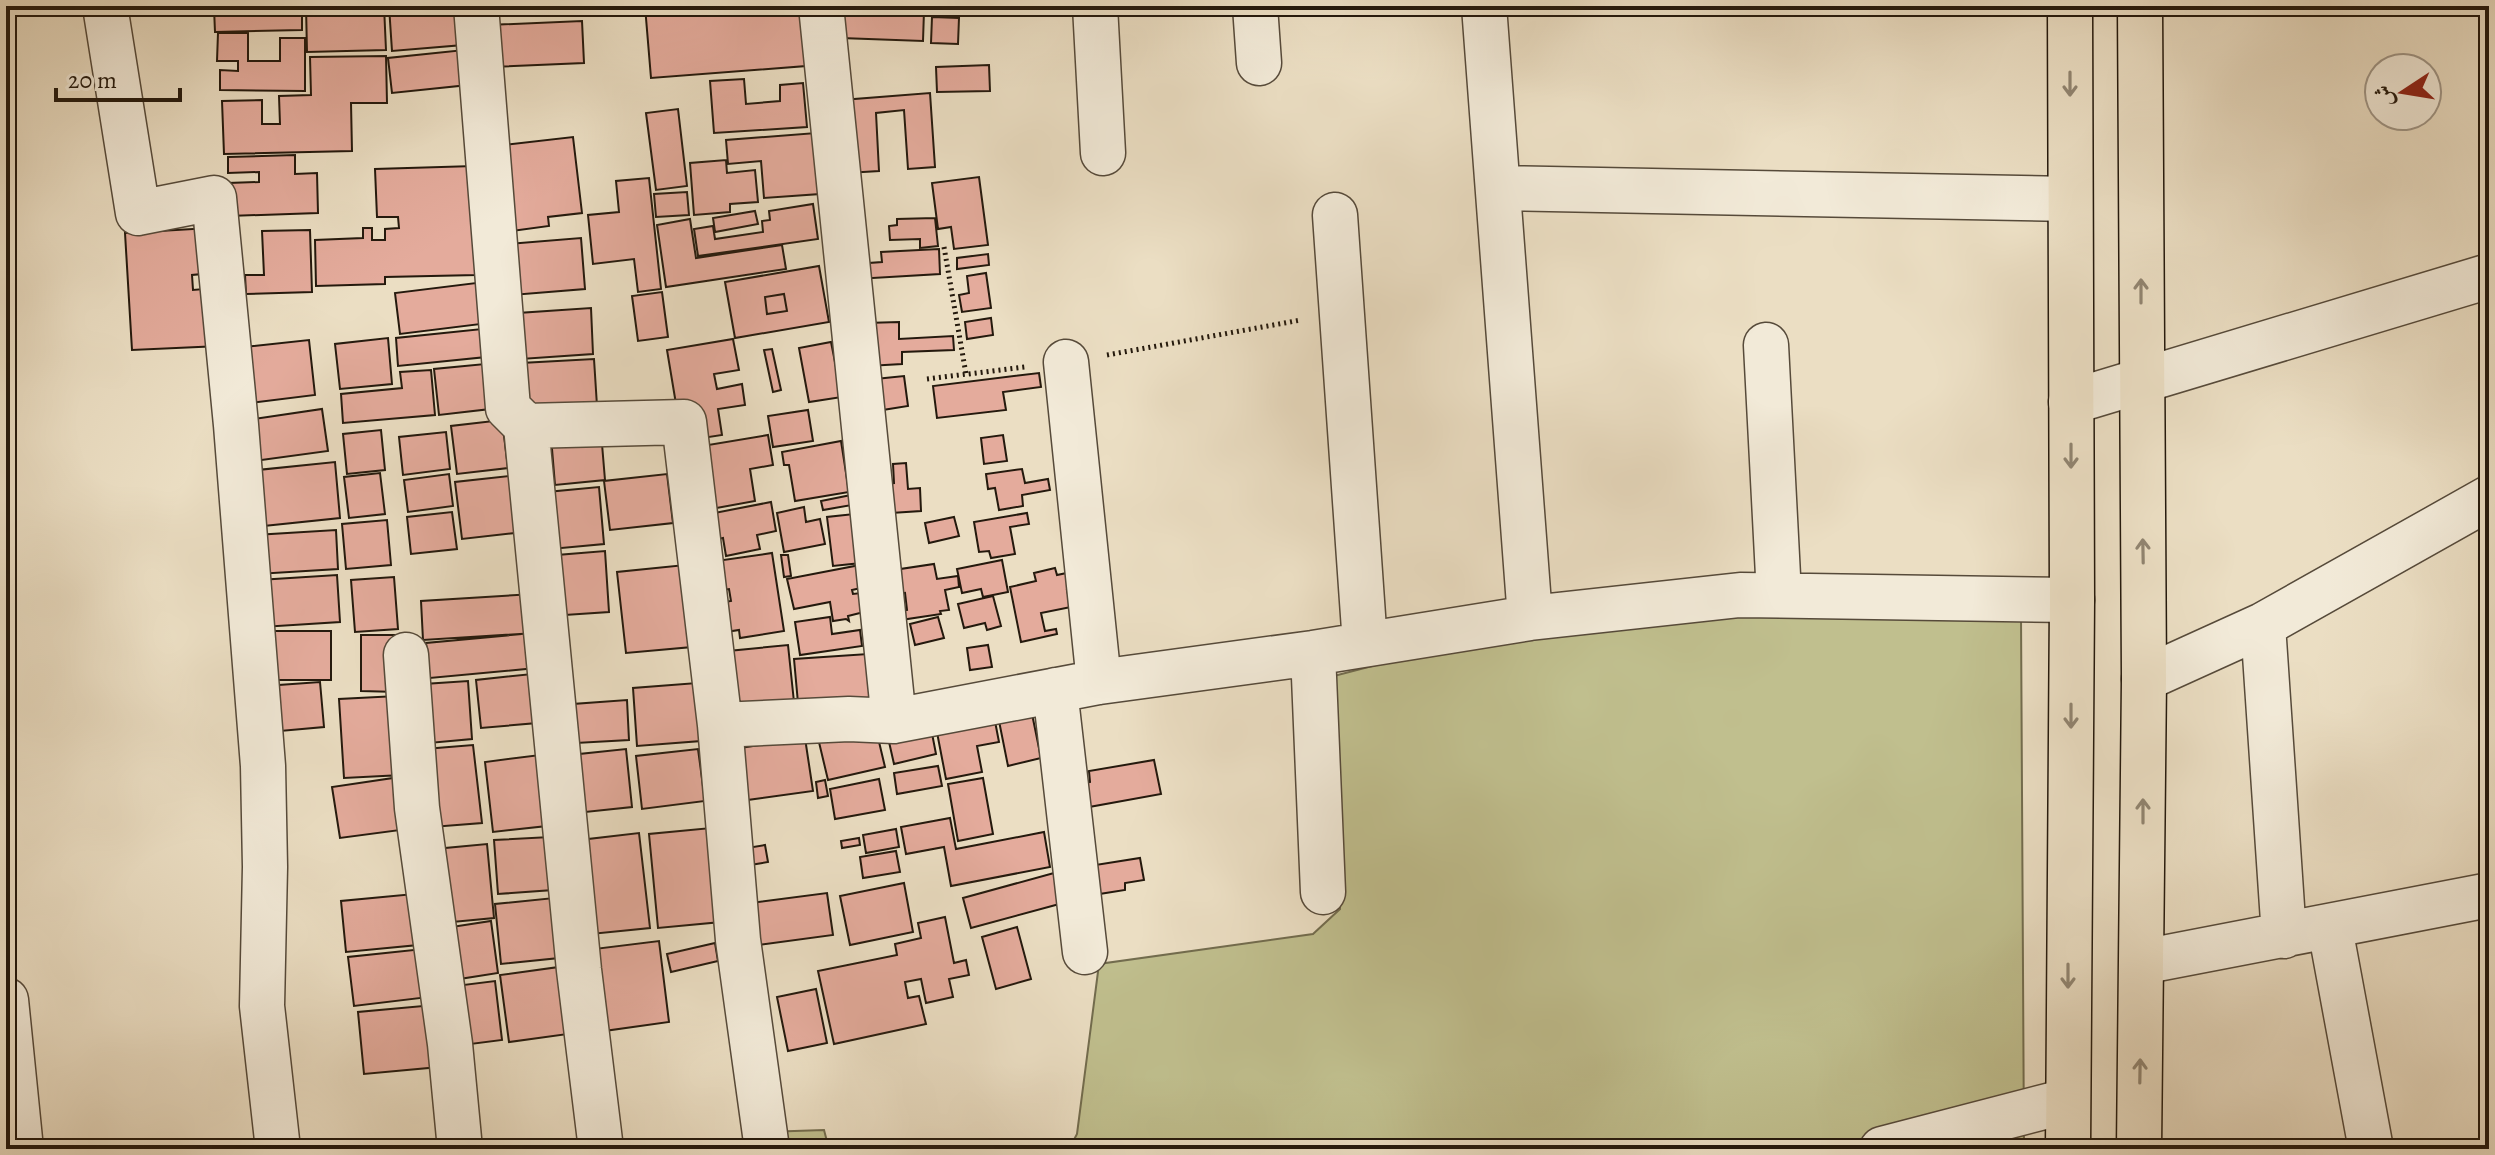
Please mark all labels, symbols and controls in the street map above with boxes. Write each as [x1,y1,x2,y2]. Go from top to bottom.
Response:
scale bar [56,52,180,102]
north arrow [2363,52,2443,132]
text: 20 m [68,64,117,96]
one-way arrow [2062,70,2078,97]
text: ش [2367,82,2401,110]
one-way arrow [2133,278,2149,305]
one-way arrow [2063,442,2079,469]
one-way arrow [2135,538,2151,565]
one-way arrow [2063,702,2079,729]
one-way arrow [2136,798,2151,825]
one-way arrow [2061,962,2076,989]
one-way arrow [2133,1058,2148,1085]

